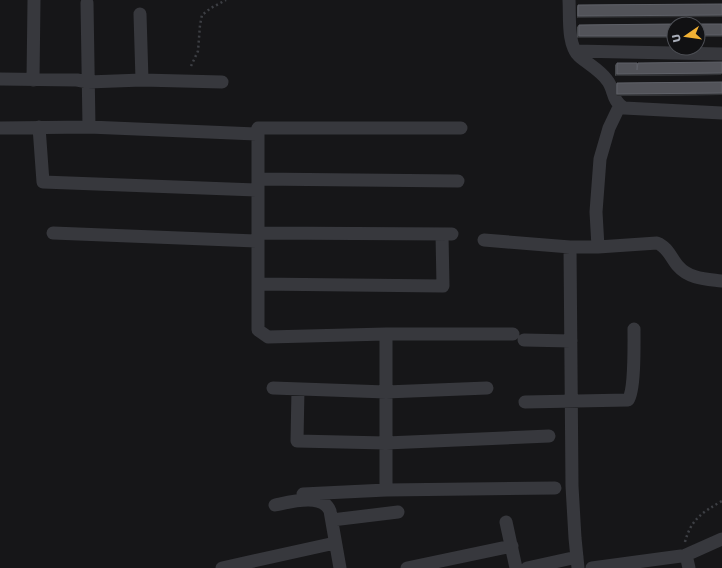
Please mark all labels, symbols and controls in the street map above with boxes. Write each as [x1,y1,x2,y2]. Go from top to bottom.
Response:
north arrow [666,16,706,56]
text: U [670,33,684,43]

